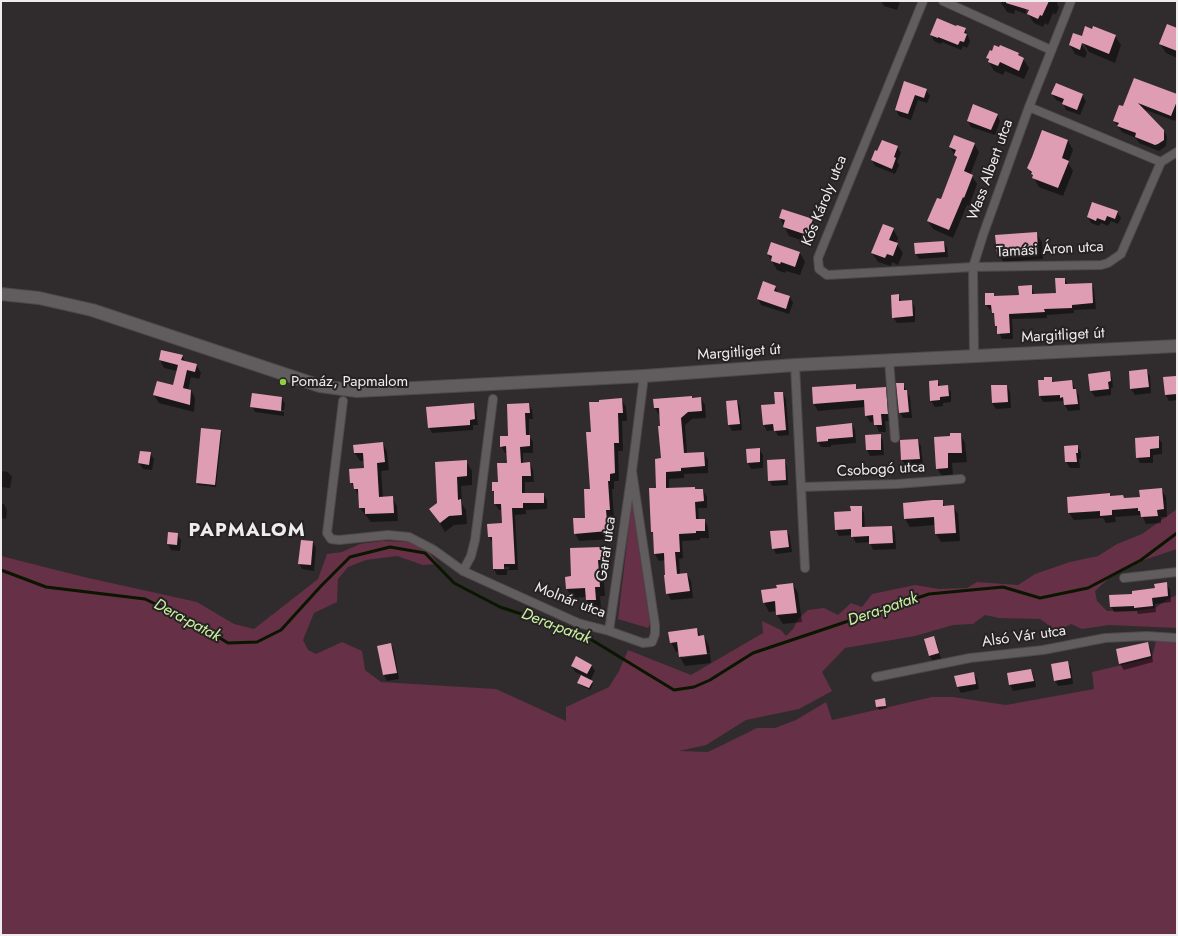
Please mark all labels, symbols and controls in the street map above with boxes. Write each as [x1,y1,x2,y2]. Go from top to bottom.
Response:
street label: Wass Albert utca [964,117,1018,223]
street label: Kós Károly utca [799,153,851,249]
street label: Tamási Áron utca [996,238,1104,262]
street label: Margitliget út [1021,325,1105,347]
street label: Margitliget út [697,341,781,365]
place label: Pomáz, Papmalom [291,373,408,391]
marker: Pomáz, Papmalom [278,377,288,387]
street label: Csobogó utca [836,459,926,481]
street label: Garat utca [594,515,620,583]
district label: PAPMALOM [188,520,306,542]
street label: Molnár utca [532,579,608,623]
water label: Dera-patak [845,589,921,631]
water label: Dera-patak [150,595,224,647]
water label: Dera-patak [518,605,594,649]
street label: Alsó Vár utca [981,622,1067,652]

